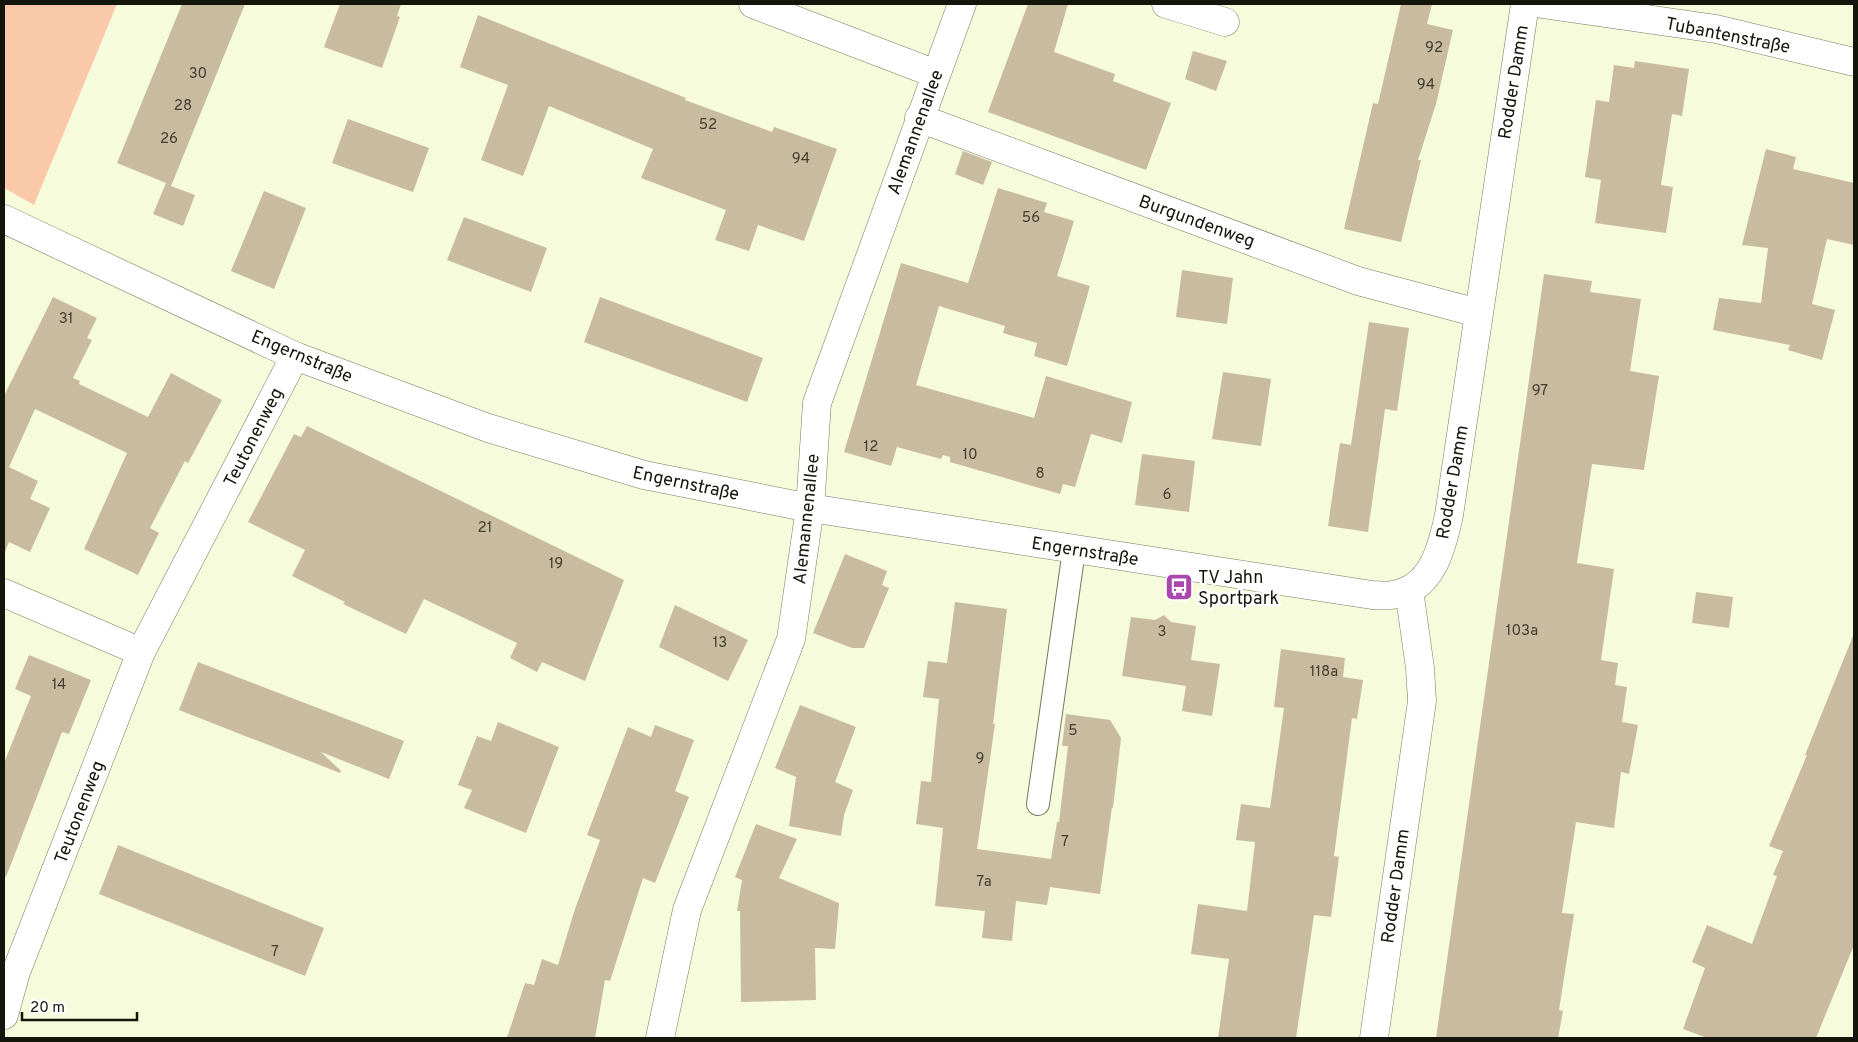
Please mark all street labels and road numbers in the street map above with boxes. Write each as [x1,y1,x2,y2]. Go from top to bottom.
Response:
street label: Tubantenstraße [1663,13,1792,60]
street label: Rodder Damm [1494,23,1535,141]
street label: Alemannenallee [883,67,950,198]
street label: Burgundenweg [1135,191,1258,254]
street label: Engernstraße [247,326,356,389]
street label: Teutonenweg [219,384,289,491]
street label: Rodder Damm [1432,423,1475,541]
street label: Alemannenallee [789,453,826,586]
street label: Engernstraße [630,462,741,507]
street label: Engernstraße [1030,533,1140,572]
street label: Teutonenweg [50,758,111,867]
street label: Rodder Damm [1377,827,1416,945]

